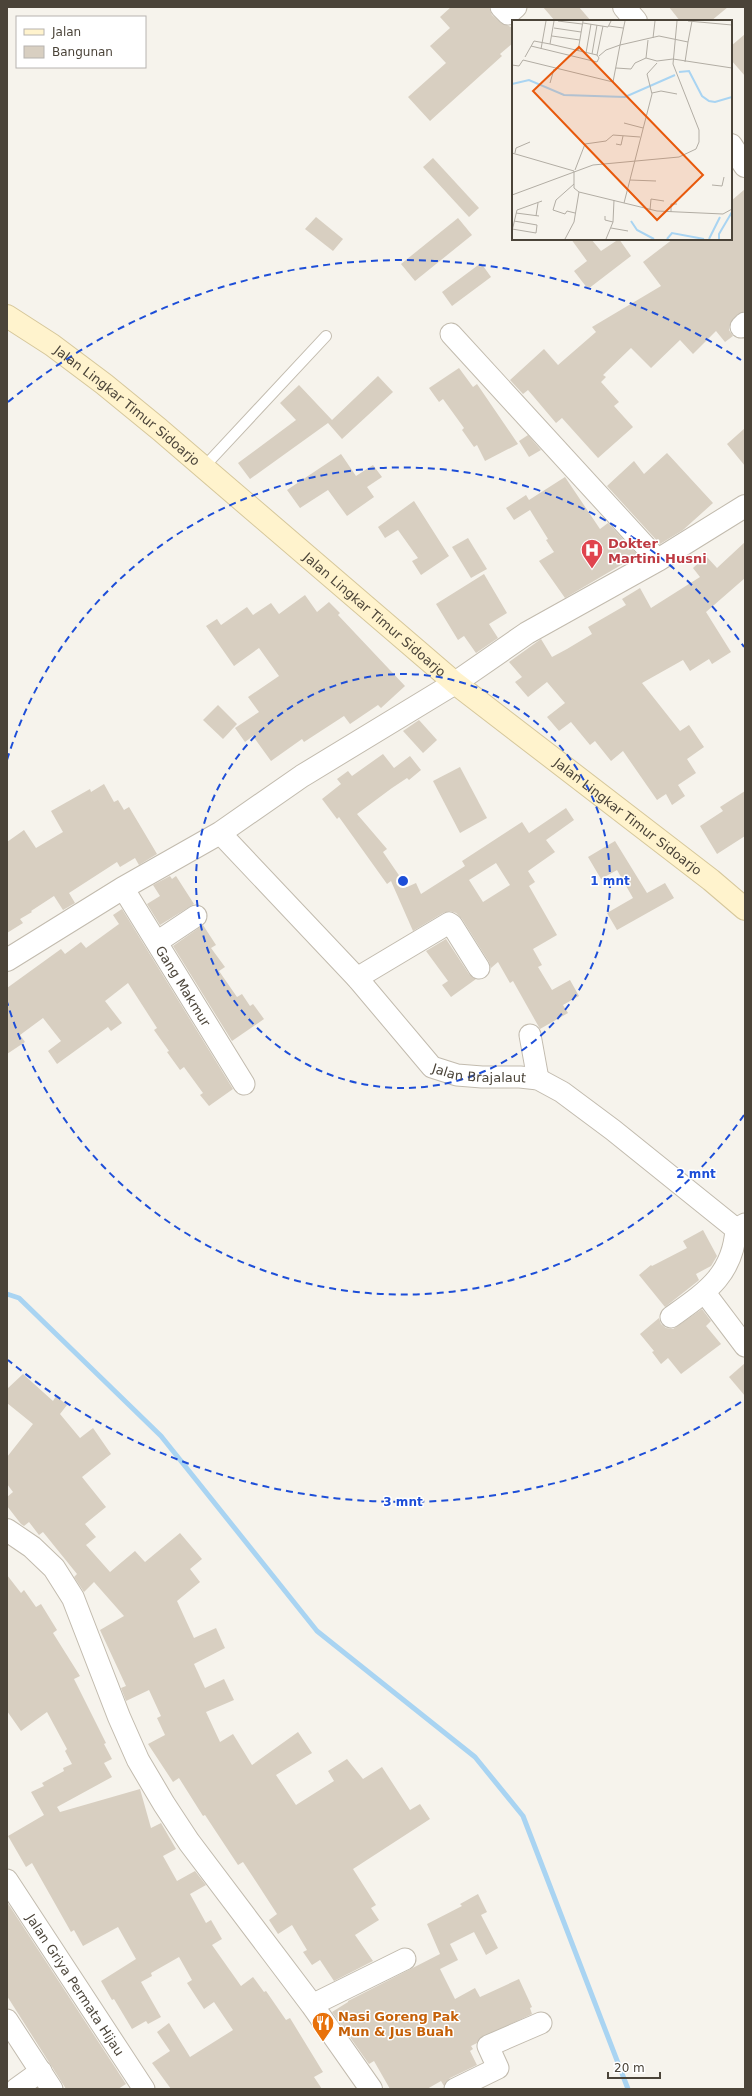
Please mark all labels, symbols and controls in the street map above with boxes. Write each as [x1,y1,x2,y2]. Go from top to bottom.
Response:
legend [16,16,146,68]
inset map [512,20,732,240]
text: Jalan [51,25,81,39]
text: Bangunan [52,45,113,59]
street label: Jalan Lingkar Timur Sidoarjo [51,341,203,468]
place label: Dokter Martini Husni [608,536,707,566]
hospital icon: Dokter Martini Husni [579,537,605,570]
street label: Jalan Lingkar Timur Sidoarjo [300,548,449,679]
street label: Jalan Lingkar Timur Sidoarjo [550,754,705,878]
centre of rings [396,874,410,888]
text: 1 mnt [590,874,630,888]
street label: Gang Makmur [153,943,214,1029]
street label: Jalan Brajalaut [430,1060,527,1085]
text: 2 mnt [676,1167,716,1181]
text: 3 mnt [383,1495,423,1509]
street label: Jalan Griya Permata Hijau [23,1910,127,2058]
place label: Nasi Goreng Pak Mun & Jus Buah [338,2009,459,2039]
restaurant icon: Nasi Goreng Pak Mun & Jus Buah [310,2010,336,2043]
scale bar [608,2054,660,2080]
text: 20 m [614,2061,645,2075]

